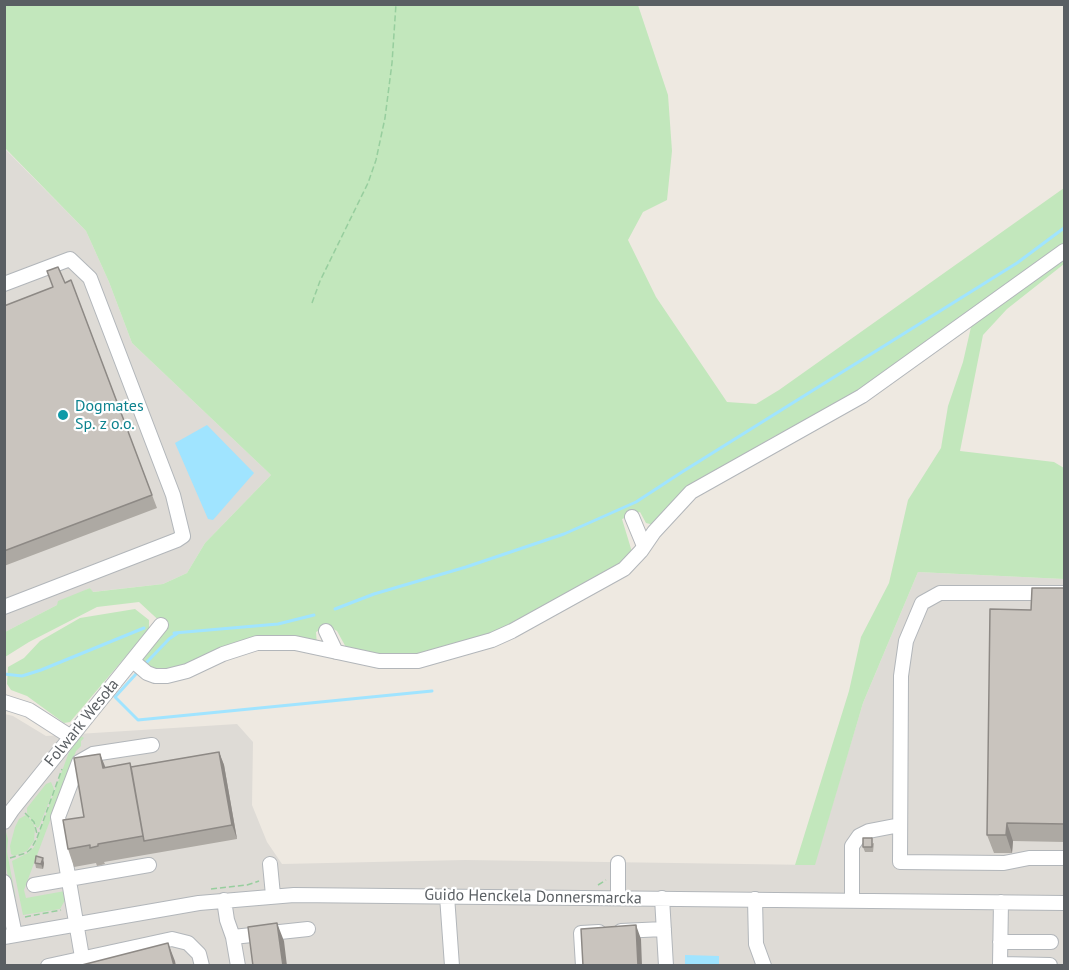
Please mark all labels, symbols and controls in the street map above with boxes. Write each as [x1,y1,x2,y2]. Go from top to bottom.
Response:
place label: Dogmates Sp. z o.o. [75,396,144,434]
marker: Dogmates Sp. z o.o. [56,408,70,422]
street label: Folwark Wesoła [41,675,123,771]
street label: Guido Henckela Donnersmarcka [424,886,642,908]

